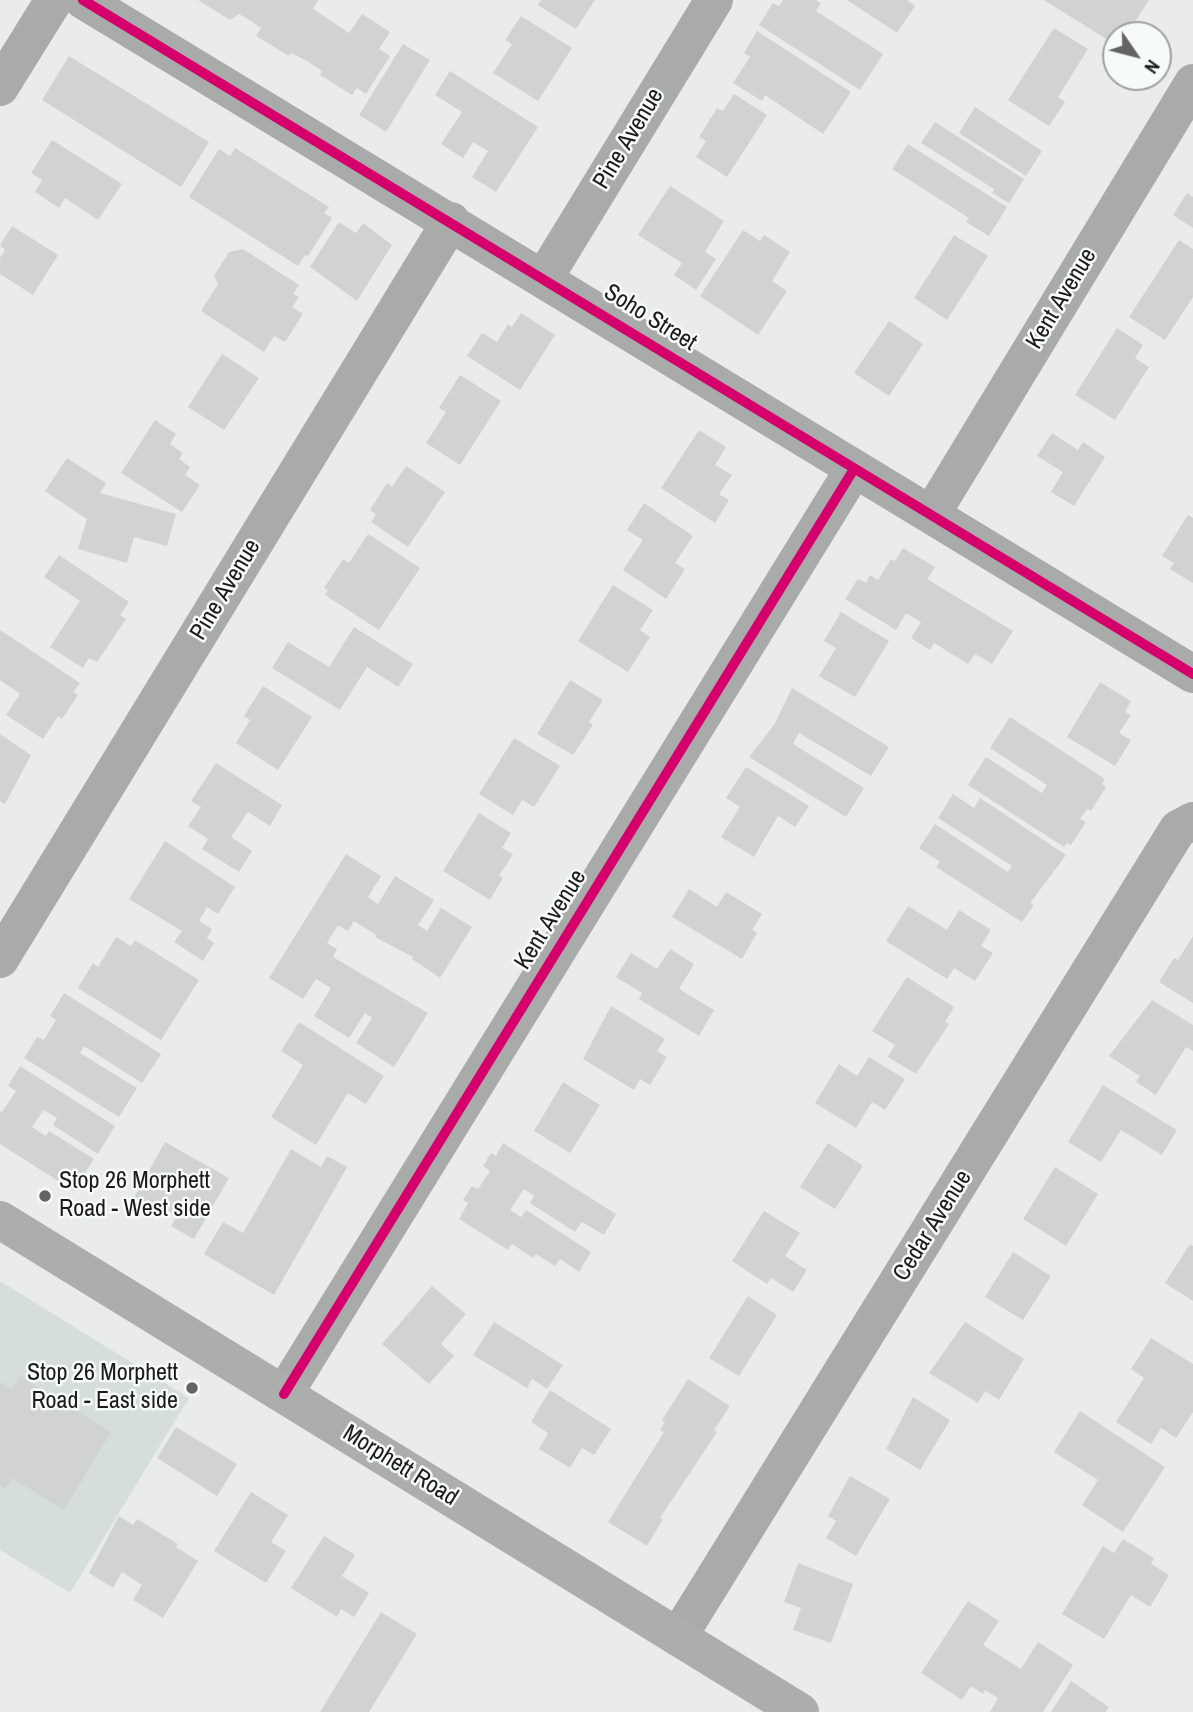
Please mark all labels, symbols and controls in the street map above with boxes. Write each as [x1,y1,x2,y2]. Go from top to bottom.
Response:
north arrow [1102,21,1172,91]
text: N [1139,55,1166,79]
street label: Pine Avenue [588,83,670,195]
street label: Kent Avenue [1021,243,1103,355]
street label: Soho Street [598,278,702,358]
street label: Pine Avenue [185,534,267,646]
street label: Kent Avenue [509,865,593,975]
street label: Cedar Avenue [888,1165,978,1287]
place label: Stop 26 Morphett Road - West side [59,1168,211,1224]
marker: Stop 26 Morphett Road - West side [37,1188,53,1204]
place label: Stop 26 Morphett Road - East side [27,1360,178,1416]
marker: Stop 26 Morphett Road - East side [184,1380,200,1396]
street label: Morphett Road [337,1419,463,1513]

